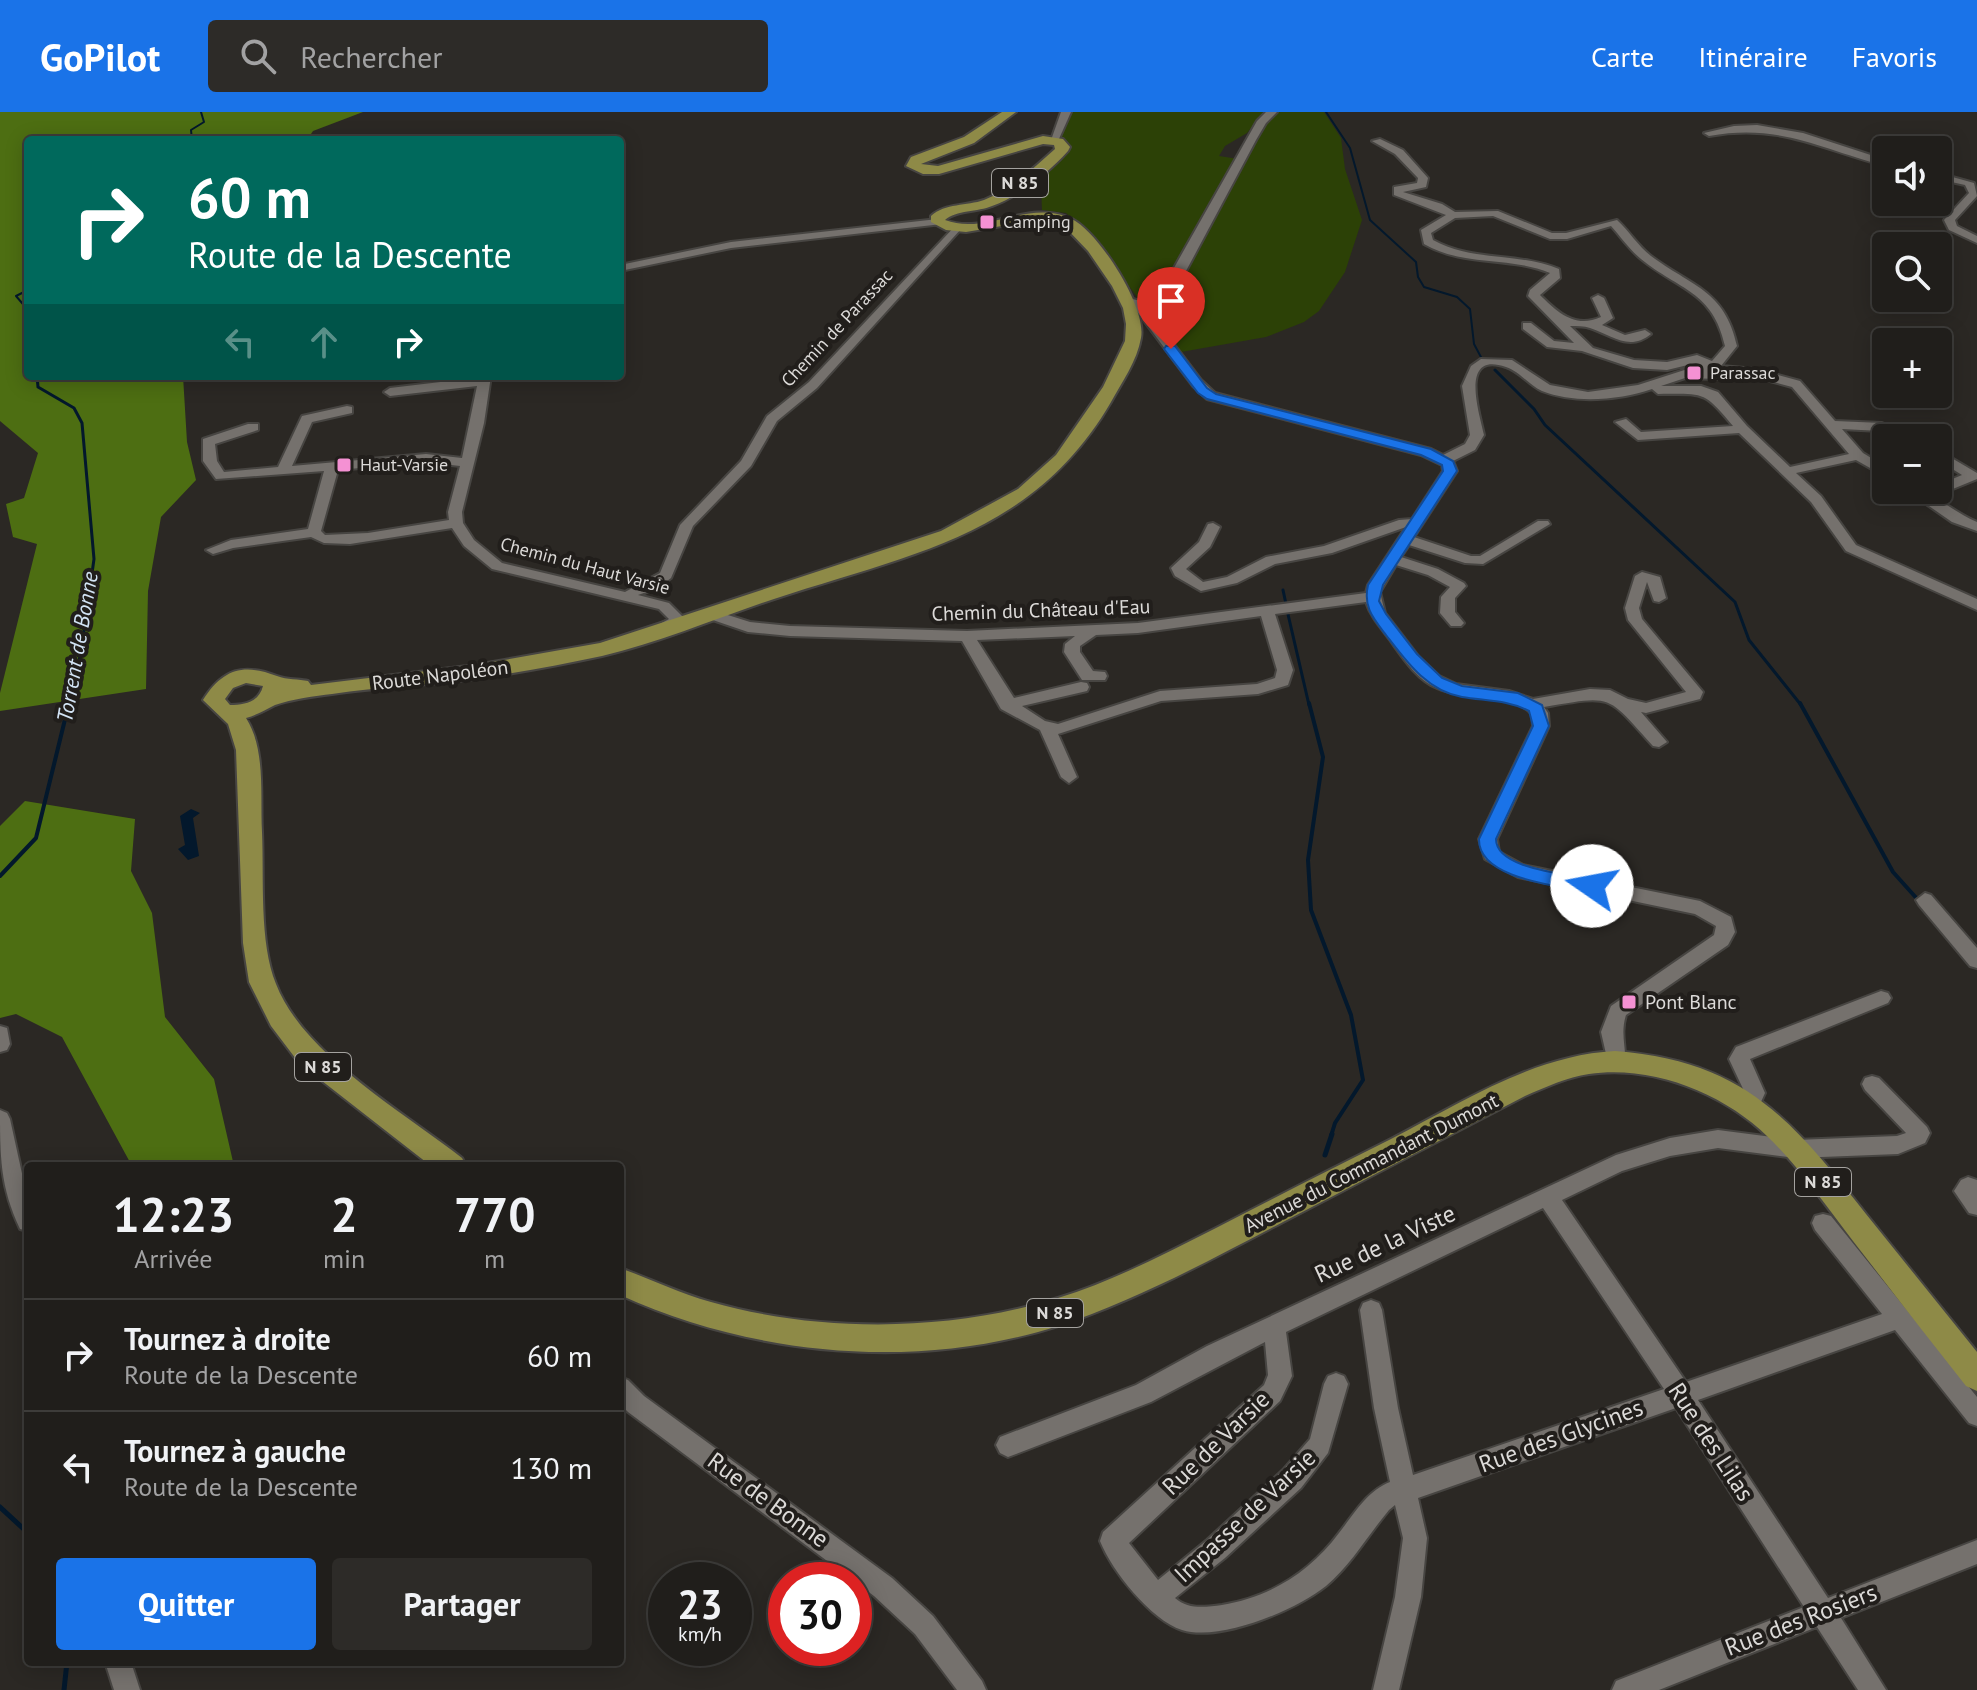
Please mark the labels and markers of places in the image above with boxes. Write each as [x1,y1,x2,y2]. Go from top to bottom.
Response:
place label: Camping [1003,210,1071,233]
marker: Camping [978,213,996,231]
pin [1137,267,1205,349]
place label: Parassac [1710,361,1776,384]
marker: Parassac [1685,364,1703,382]
place label: Haut-Varsie [360,453,448,476]
marker: Haut-Varsie [335,456,353,474]
place label: Pont Blanc [1645,989,1737,1015]
marker: Pont Blanc [1620,993,1638,1011]

